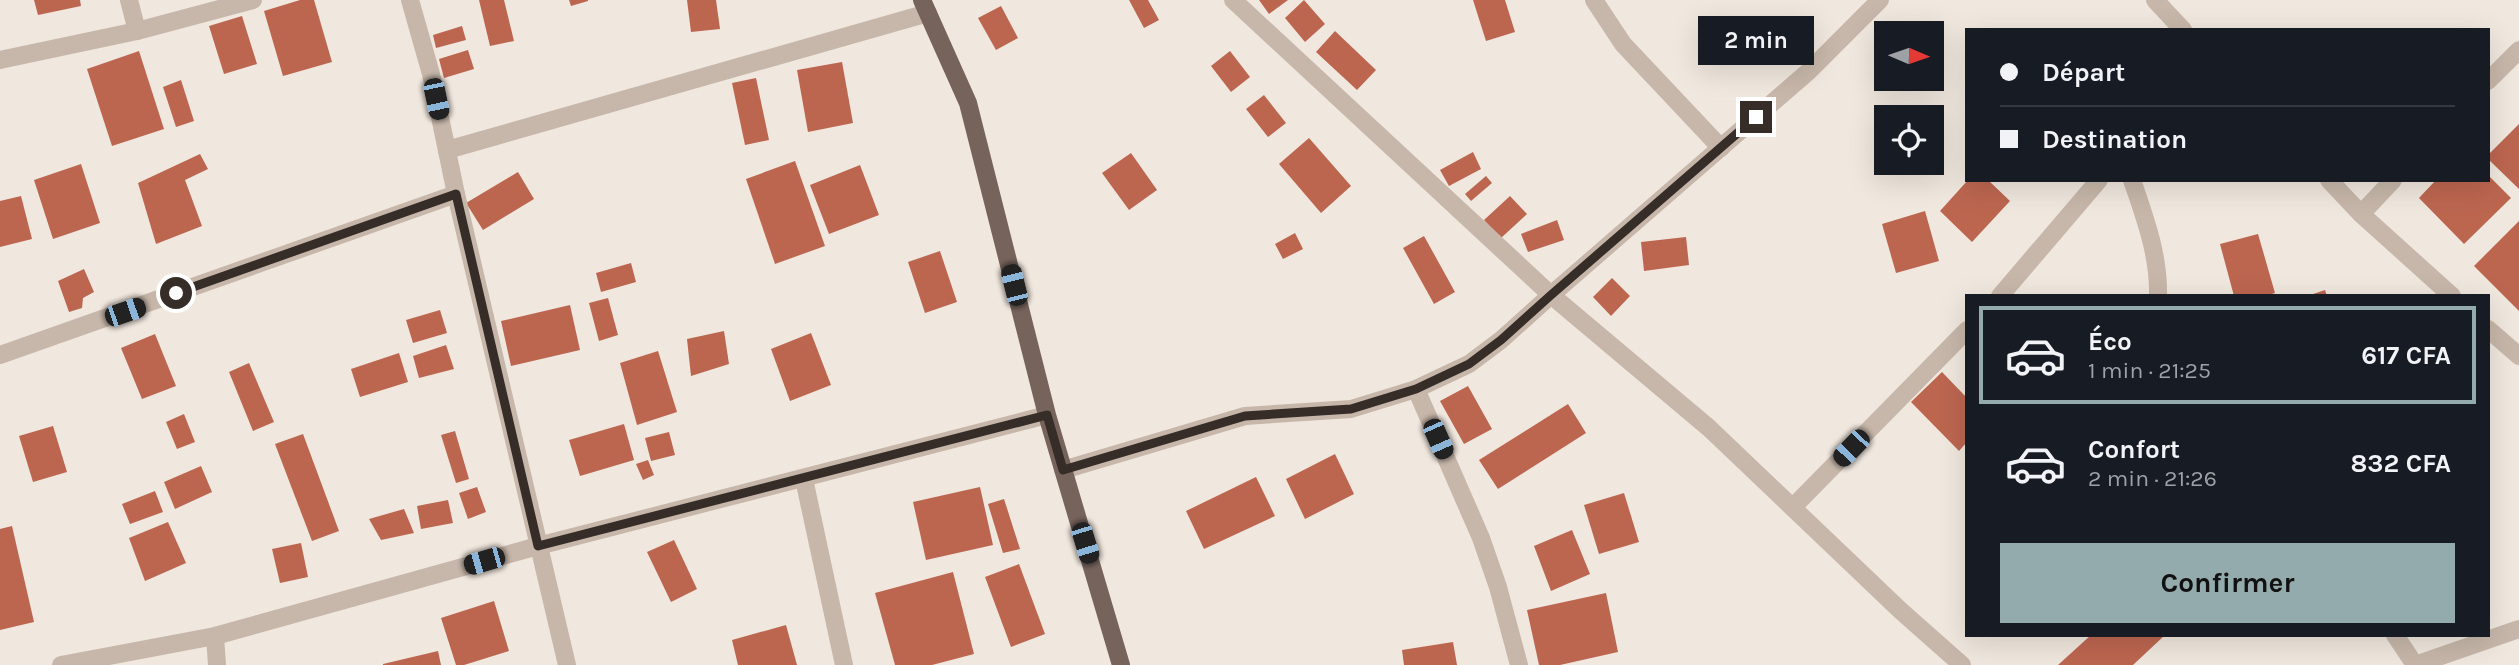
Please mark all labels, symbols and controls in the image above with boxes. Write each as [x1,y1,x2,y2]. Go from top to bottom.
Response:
callout: 2 min [1698,16,1814,64]
north arrow [1874,21,1944,91]
map controls [1874,21,1944,175]
text: 2 min [1724,27,1788,54]
text: Départ [2042,57,2125,88]
car [422,76,451,122]
route end [1740,101,1772,133]
button: locate [1874,105,1944,175]
text: Destination [2042,124,2187,155]
car [999,262,1030,308]
route start [160,277,192,309]
car [102,295,149,329]
icon: car [2004,324,2067,387]
text: Éco [2088,326,2132,357]
text: 617 CFA [2361,340,2451,371]
text: 1 min · 21:25 [2088,357,2211,384]
car [1420,416,1457,462]
car [1829,426,1874,470]
icon: car [2004,432,2067,495]
text: Confort [2088,434,2180,465]
text: 832 CFA [2350,448,2451,479]
text: 2 min · 21:26 [2088,465,2217,492]
car [1069,520,1102,566]
button: Confirmer [2000,543,2455,623]
car [461,545,508,577]

